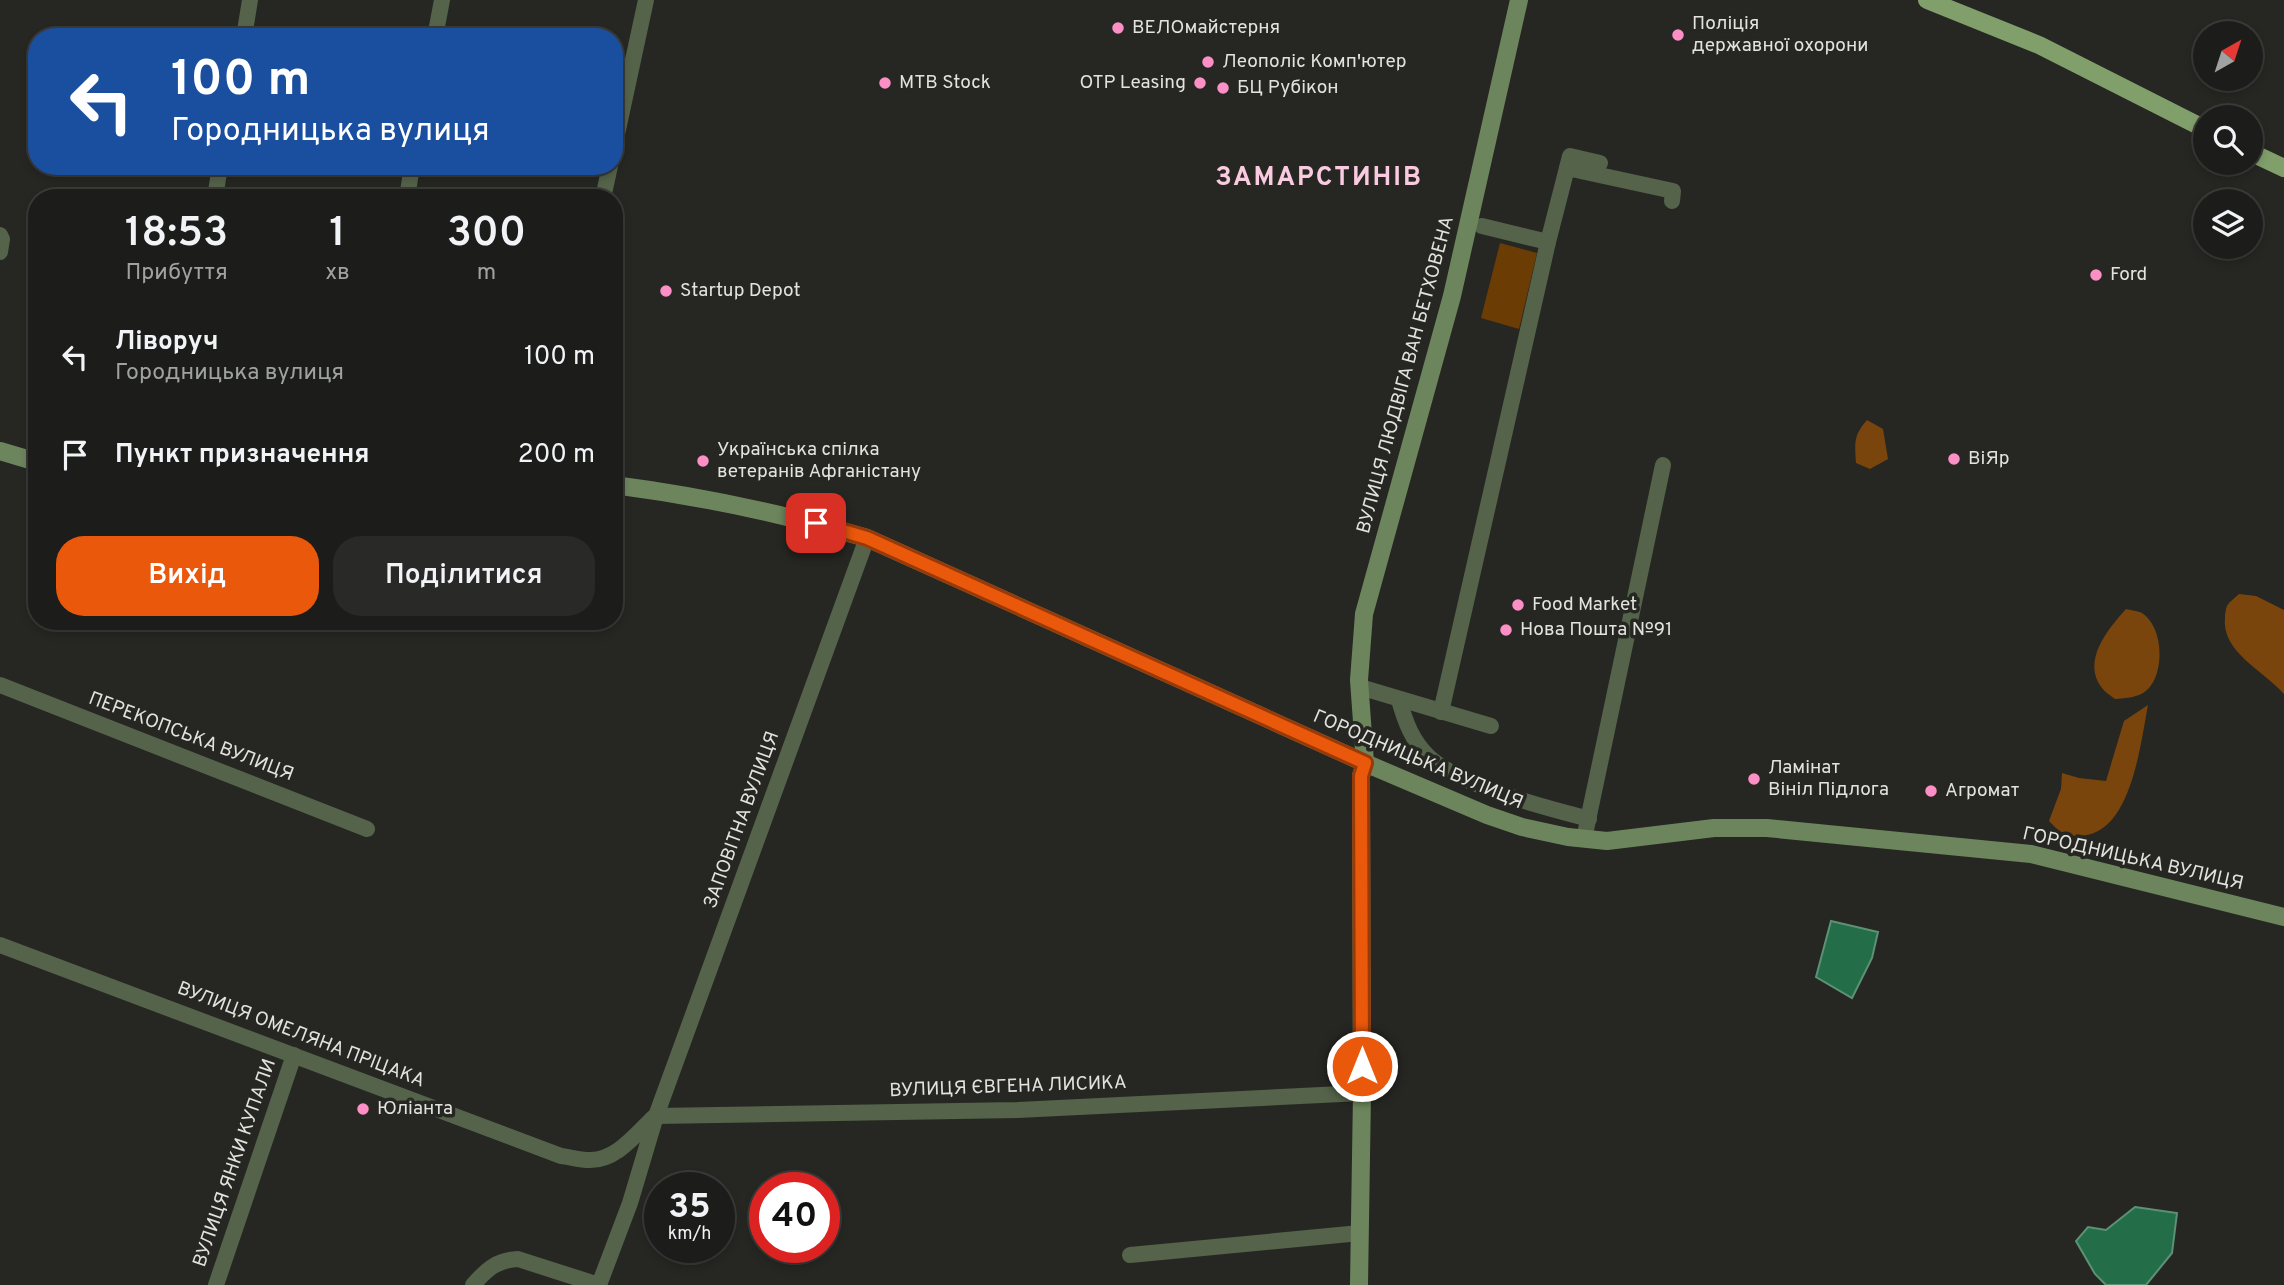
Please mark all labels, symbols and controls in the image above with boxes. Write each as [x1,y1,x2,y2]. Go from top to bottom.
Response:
place label: Поліція державної охорони [1692,12,1868,58]
place label: ВЕЛОмайстерня [1132,16,1280,40]
marker: ВЕЛОмайстерня [1110,20,1126,36]
north arrow [2193,21,2263,91]
map controls [2193,21,2263,259]
marker: Поліція державної охорони [1670,27,1686,43]
place label: Леополіс Комп'ютер [1222,50,1407,74]
text: 100 m [171,51,310,113]
marker: Леополіс Комп'ютер [1200,54,1216,70]
icon: left [56,56,147,147]
place label: MTB Stock [899,71,991,95]
place label: OTP Leasing [1079,71,1186,95]
marker: MTB Stock [877,75,893,91]
marker: OTP Leasing [1192,75,1208,91]
place label: БЦ Рубікон [1237,76,1339,100]
marker: БЦ Рубікон [1215,80,1231,96]
button: search [2193,105,2263,175]
text: Городницька вулиця [171,112,490,152]
district label: ЗАМАРСТИНІВ [1215,162,1423,195]
button: layers [2193,189,2263,259]
text: 18:53 [125,208,228,261]
text: 1 [329,208,346,261]
text: 300 [447,208,526,261]
street label: ВУЛИЦЯ ЛЮДВІГА ВАН БЕТХОВЕНА [1352,214,1460,536]
text: Прибуття [125,259,228,288]
text: хв [325,259,350,288]
text: m [477,259,496,288]
place label: Ford [2110,263,2147,287]
marker: Ford [2088,267,2104,283]
place label: Startup Depot [680,279,801,303]
marker: Startup Depot [658,283,674,299]
text: Ліворуч [115,326,218,359]
icon: left [56,338,94,376]
text: 100 m [524,341,595,374]
text: Городницька вулиця [115,359,344,388]
icon: arrive [56,436,94,474]
place label: Українська спілка ветеранів Афганістану [717,438,921,484]
text: Пункт призначення [115,439,369,472]
text: 200 m [518,439,595,472]
place label: ВіЯр [1968,447,2010,471]
marker: ВіЯр [1946,451,1962,467]
marker: Українська спілка ветеранів Афганістану [695,453,711,469]
pin [786,493,846,553]
icon: arrive [797,504,835,542]
button: Вихід [56,536,319,616]
button: Поділитися [333,536,595,616]
place label: Food Market [1532,593,1637,617]
marker: Food Market [1510,597,1526,613]
place label: Нова Пошта №91 [1520,618,1672,642]
marker: Нова Пошта №91 [1498,622,1514,638]
street label: ПЕРЕКОПСЬКА ВУЛИЦЯ [85,687,297,787]
street label: ГОРОДНИЦЬКА ВУЛИЦЯ [1309,705,1527,815]
street label: ЗАПОВІТНА ВУЛИЦЯ [699,728,785,912]
place label: Ламінат Вініл Підлога [1768,756,1889,802]
marker: Ламінат Вініл Підлога [1746,771,1762,787]
place label: Агромат [1945,779,2020,803]
marker: Агромат [1923,783,1939,799]
street label: ГОРОДНИЦЬКА ВУЛИЦЯ [2020,822,2246,896]
street label: ВУЛИЦЯ ОМЕЛЯНА ПРІЦАКА [174,977,428,1093]
position arrow [1325,1029,1399,1103]
street label: ВУЛИЦЯ ЯНКИ КУПАЛИ [188,1056,282,1270]
street label: ВУЛИЦЯ ЄВГЕНА ЛИСИКА [889,1071,1127,1103]
place label: Юліанта [377,1097,453,1121]
marker: Юліанта [355,1101,371,1117]
speed limit sign: 40 [749,1172,840,1263]
text: 35 [668,1186,711,1230]
text: km/h [668,1223,711,1246]

